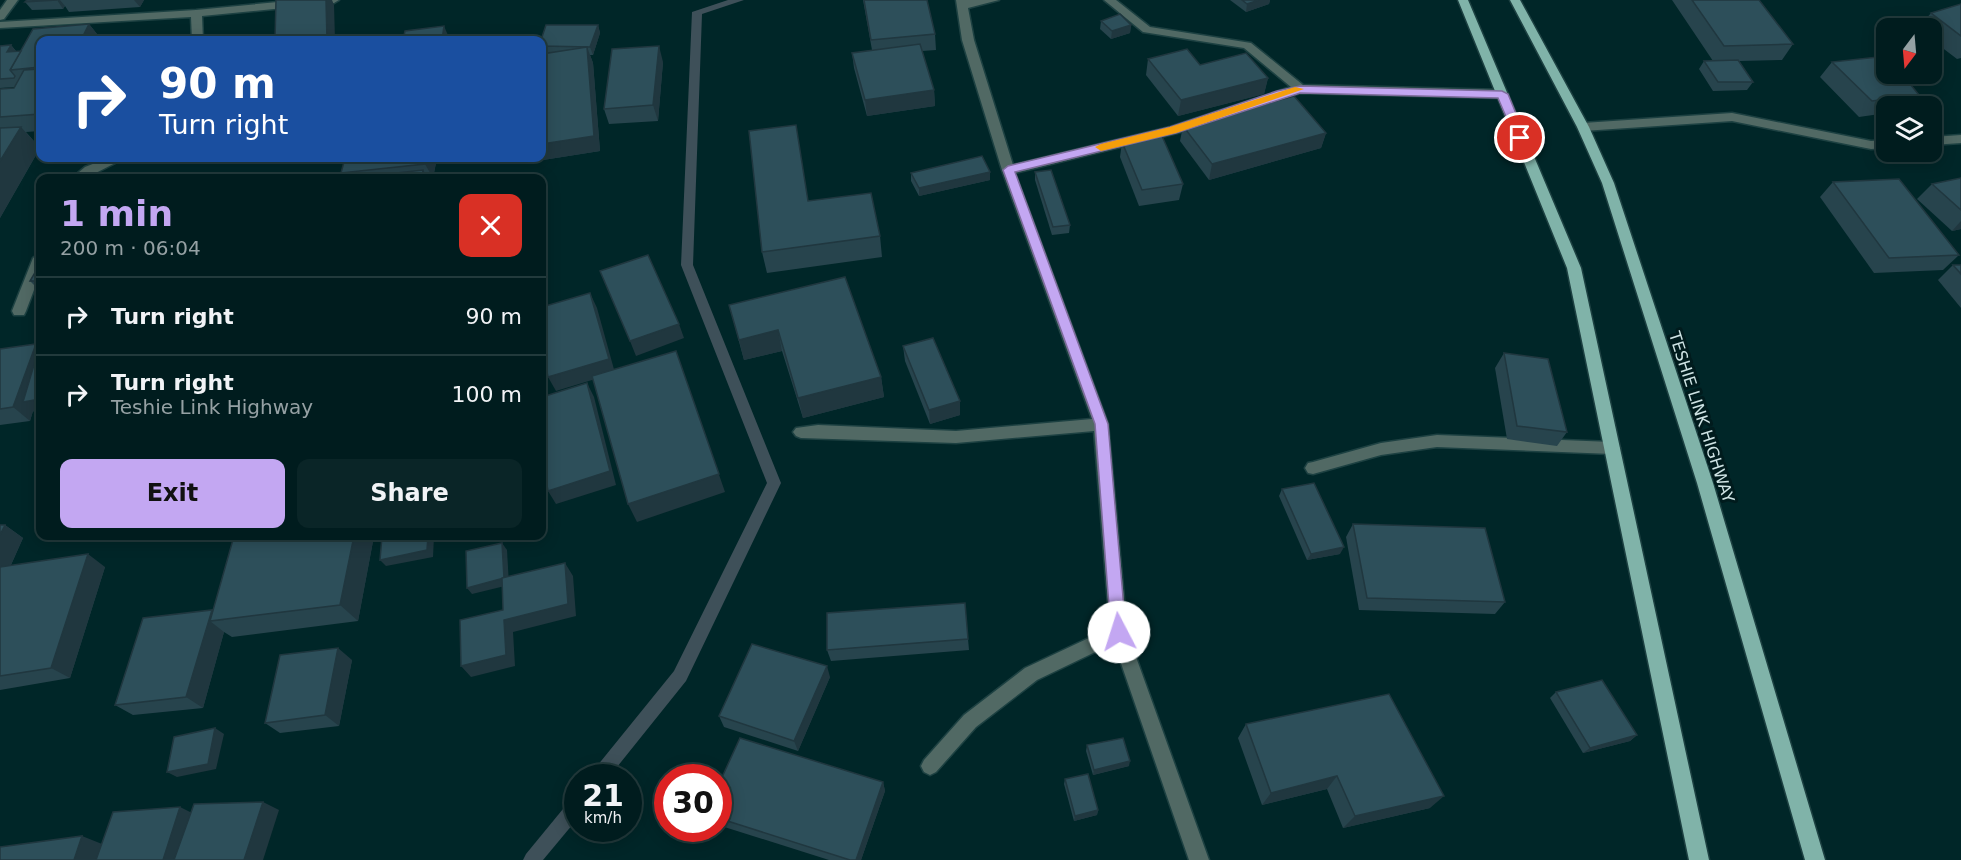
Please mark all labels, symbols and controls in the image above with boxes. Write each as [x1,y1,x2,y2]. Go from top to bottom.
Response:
north arrow [1876,18,1942,84]
map controls [1876,18,1942,162]
text: 90 m [159,59,276,108]
icon: right [60,60,138,138]
button: layers [1876,96,1942,162]
text: Turn right [159,109,288,140]
pin [1494,112,1545,163]
icon: arrive [1503,121,1536,154]
text: 1 min [60,193,173,234]
button: close [459,194,522,257]
text: 200 m · 06:04 [60,236,201,260]
icon: right [60,300,93,333]
text: Turn right [111,304,234,329]
text: 90 m [466,304,522,329]
street label: TESHIE LINK HIGHWAY [1665,328,1738,505]
text: Turn right [111,370,234,395]
icon: right [60,378,93,411]
text: 100 m [452,382,522,407]
text: Teshie Link Highway [111,395,313,419]
button: Exit [60,459,285,528]
button: Share [297,459,522,528]
position arrow [1087,600,1151,664]
speed limit sign: 30 [654,764,732,842]
text: 21 [582,778,624,813]
text: km/h [584,809,622,827]

